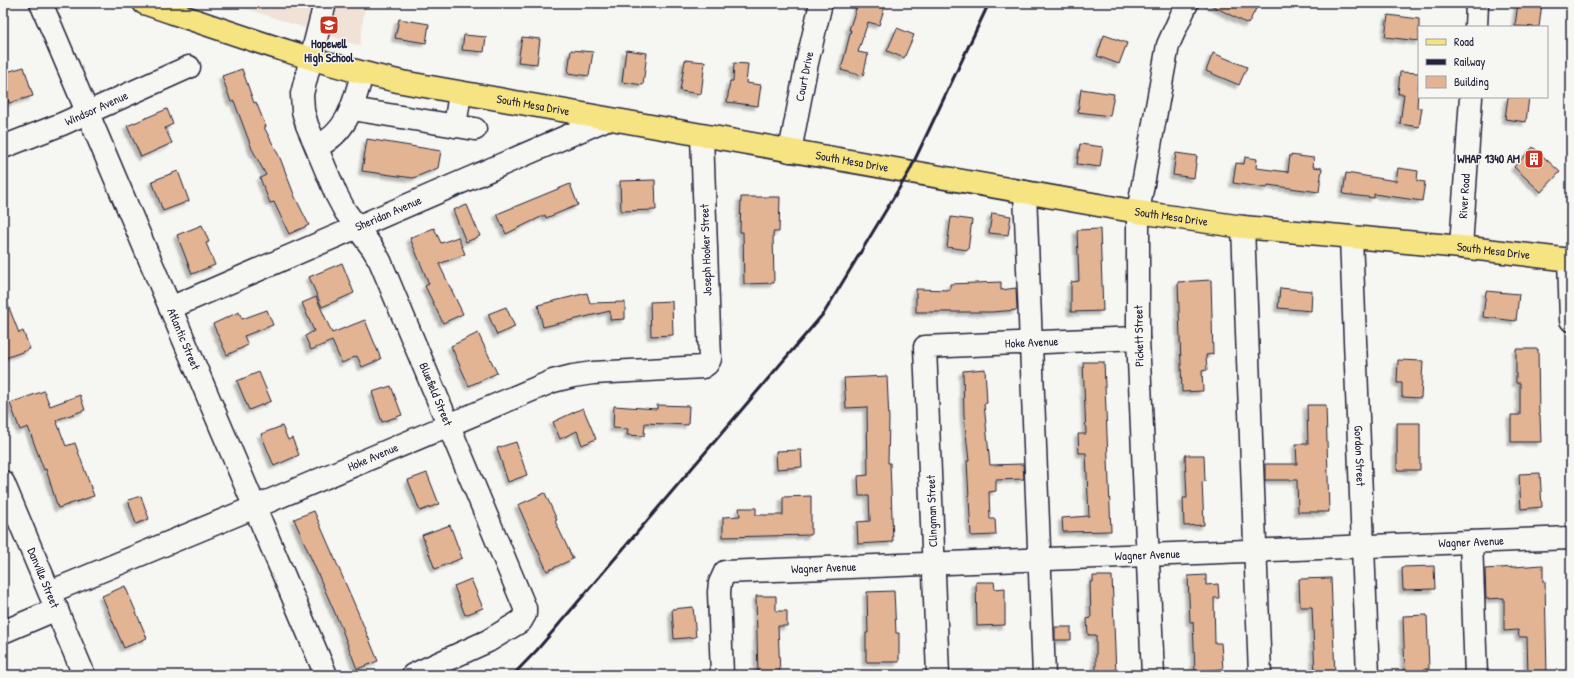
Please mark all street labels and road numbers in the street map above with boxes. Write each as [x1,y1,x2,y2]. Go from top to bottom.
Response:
street label: Court Drive [791,49,817,103]
street label: Windsor Avenue [62,86,131,130]
street label: South Mesa Drive [495,90,571,119]
street label: South Mesa Drive [814,146,890,176]
street label: River Road [1454,173,1474,219]
street label: Sheridan Avenue [352,191,424,235]
street label: Joseph Hooker Street [695,203,716,296]
street label: South Mesa Drive [1133,203,1209,230]
street label: South Mesa Drive [1456,238,1531,263]
street label: Pickett Street [1129,304,1148,367]
street label: Atlantic Street [163,305,205,373]
street label: Hoke Avenue [1005,332,1059,352]
street label: Bluefield Street [415,360,457,429]
street label: Gordon Street [1350,425,1370,487]
street label: Hoke Avenue [345,438,401,475]
street label: Clingman Street [922,474,941,547]
street label: Wagner Avenue [1438,532,1504,551]
street label: Danville Street [23,545,64,611]
street label: Wagner Avenue [1114,545,1181,564]
street label: Wagner Avenue [791,558,857,577]

